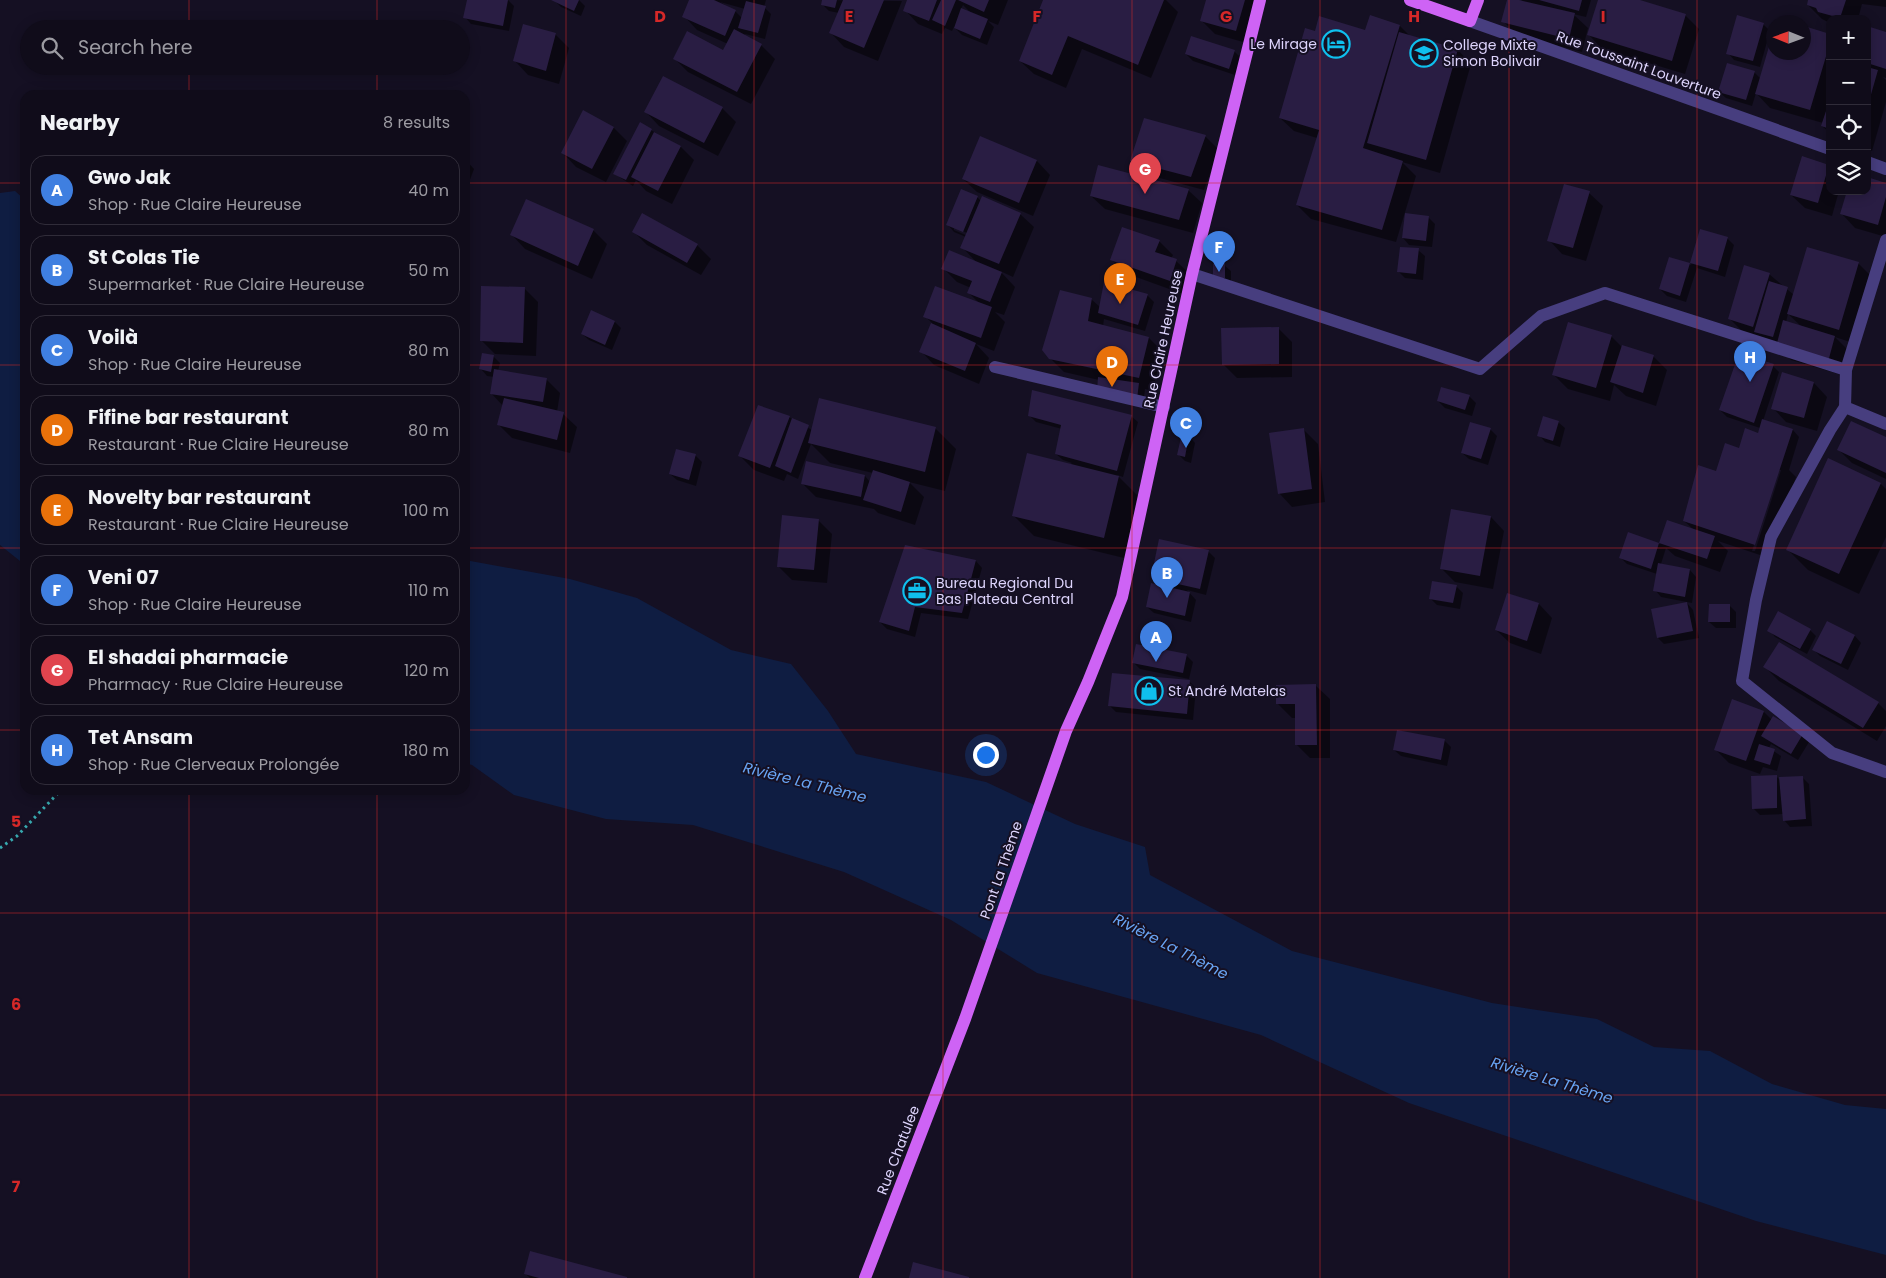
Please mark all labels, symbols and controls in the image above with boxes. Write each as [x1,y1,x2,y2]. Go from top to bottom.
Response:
text: D [654,5,666,28]
text: E [845,5,853,28]
text: F [1033,5,1042,28]
text: G [1220,5,1232,28]
text: H [1408,5,1420,28]
text: I [1601,5,1605,28]
north arrow [1766,15,1811,60]
map controls [1826,15,1871,195]
button: + [1826,15,1871,60]
search box [20,20,470,75]
street label: Rue Toussaint Louverture [1554,26,1725,104]
hotel icon: Le Mirage [1321,29,1351,59]
icon: search [38,34,66,62]
text: Search here [78,34,192,61]
place label: Le Mirage [1250,34,1317,54]
place label: College Mixte Simon Bolivair [1443,35,1541,71]
school or university icon: College Mixte Simon Bolivair [1409,38,1439,68]
button: − [1826,60,1871,105]
button: locate [1826,105,1871,150]
text: Nearby [40,108,120,137]
text: 8 results [383,111,450,134]
button: layers [1826,150,1871,195]
pin: G [1129,153,1161,194]
text: Gwo Jak [88,164,171,191]
text: A [51,179,63,202]
text: 40 m [408,179,449,202]
text: Shop · Rue Claire Heureuse [88,193,302,216]
pin: F [1203,231,1235,272]
text: St Colas Tie [88,244,200,271]
text: B [52,259,62,282]
text: 50 m [408,259,449,282]
pin: E [1104,263,1136,304]
street label: Rue Claire Heureuse [1139,268,1187,410]
text: Supermarket · Rue Claire Heureuse [88,273,365,296]
text: Voilà [88,324,138,351]
text: C [51,339,63,362]
text: 80 m [408,339,449,362]
pin: H [1734,341,1766,382]
pin: D [1096,346,1128,387]
text: Shop · Rue Claire Heureuse [88,353,302,376]
text: Fifine bar restaurant [88,404,288,431]
pin: C [1170,407,1202,448]
text: D [51,419,63,442]
text: 80 m [408,419,449,442]
text: Restaurant · Rue Claire Heureuse [88,433,349,456]
text: Novelty bar restaurant [88,484,311,511]
text: E [53,499,61,522]
text: 100 m [403,499,449,522]
text: Restaurant · Rue Claire Heureuse [88,513,349,536]
pin: B [1151,557,1183,598]
text: Veni 07 [88,564,159,591]
place label: Bureau Regional Du Bas Plateau Central [936,573,1074,609]
office icon: Bureau Regional Du Bas Plateau Central [902,576,932,606]
text: F [53,579,61,602]
text: 110 m [408,579,449,602]
text: Shop · Rue Claire Heureuse [88,593,302,616]
pin: A [1140,621,1172,662]
text: El shadai pharmacie [88,644,288,671]
text: G [51,659,63,682]
text: 120 m [404,659,449,682]
text: Pharmacy · Rue Claire Heureuse [88,673,343,696]
shop icon: St André Matelas [1134,676,1164,706]
place label: St André Matelas [1168,681,1286,701]
text: Tet Ansam [88,724,193,751]
text: H [51,739,63,762]
text: 180 m [403,739,449,762]
your location [973,742,999,768]
text: Shop · Rue Clerveaux Prolongée [88,753,339,776]
water label: Rivière La Thème [741,757,869,807]
text: 5 [11,810,21,833]
street label: Pont La Thème [975,818,1027,922]
water label: Rivière La Thème [1110,908,1232,984]
text: 6 [11,993,21,1016]
water label: Rivière La Thème [1488,1051,1616,1109]
street label: Rue Chatulee [872,1102,924,1197]
text: 7 [12,1175,21,1198]

